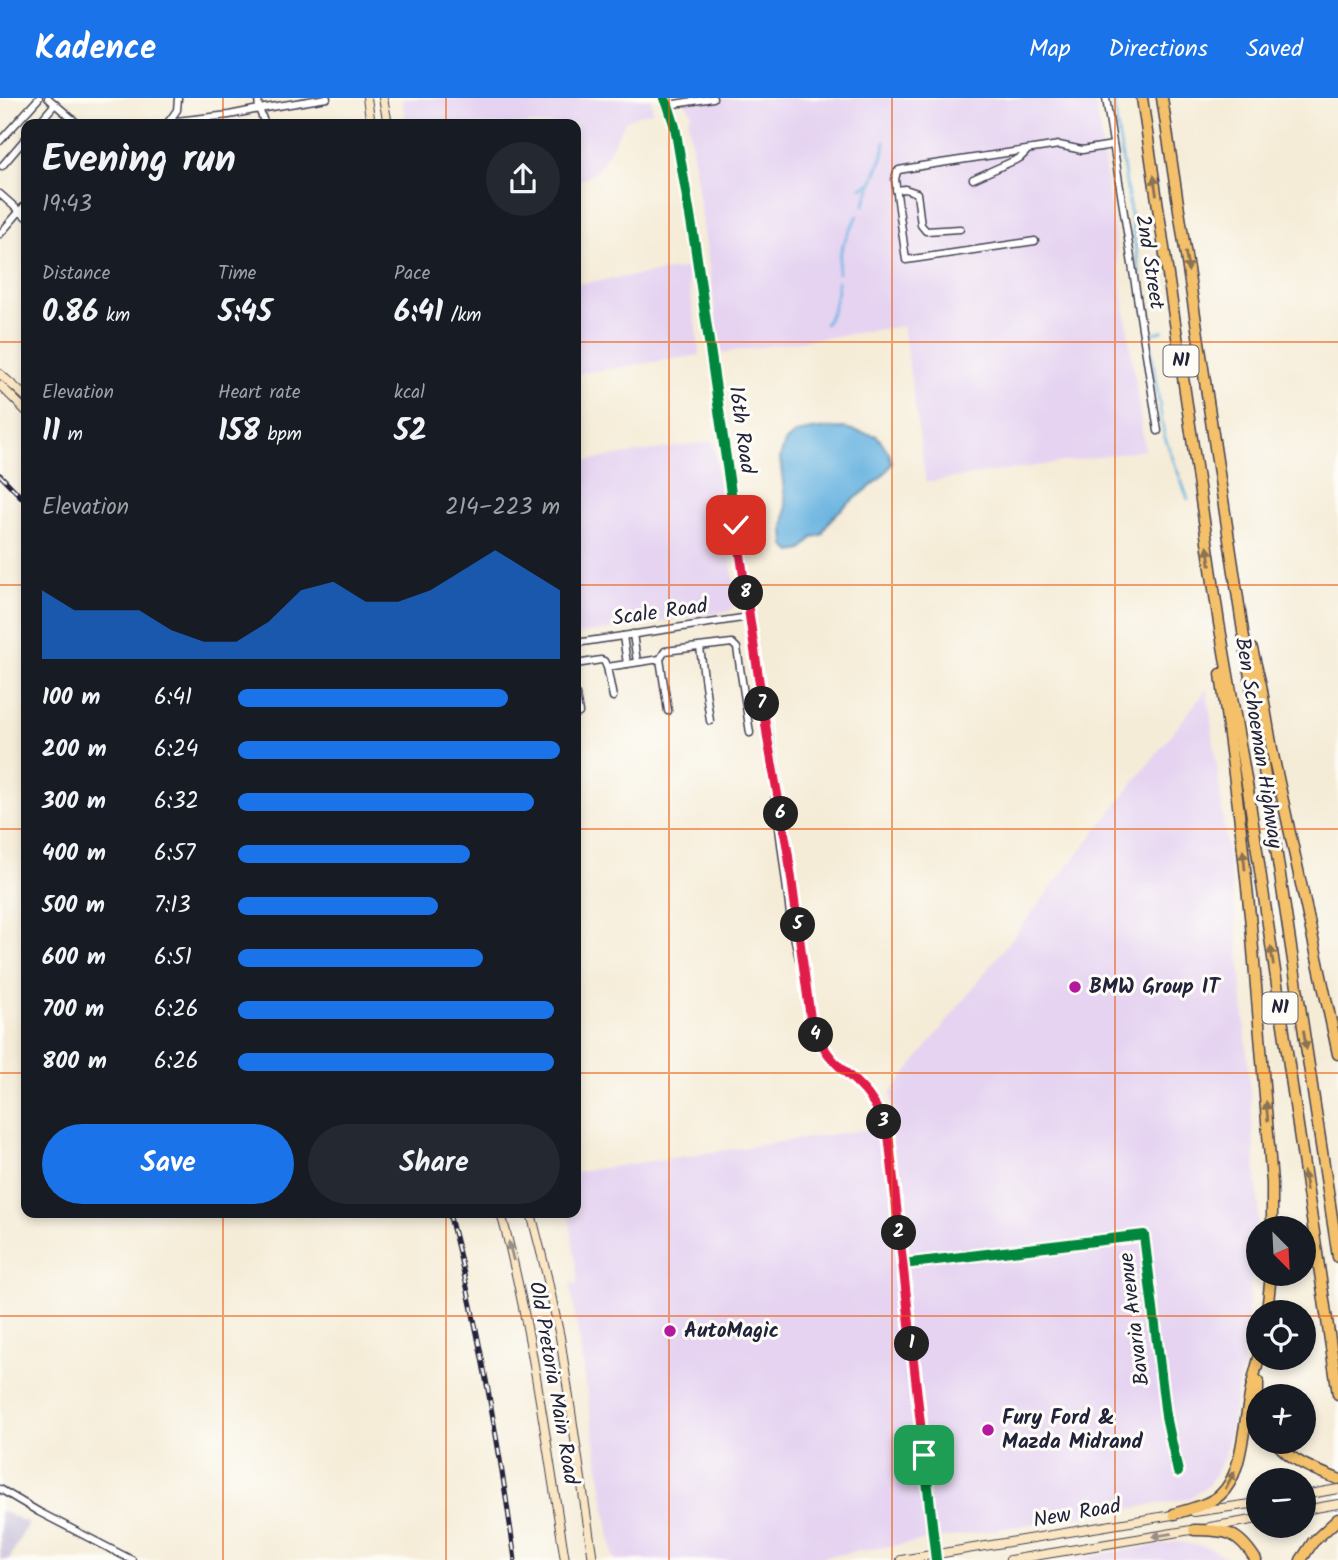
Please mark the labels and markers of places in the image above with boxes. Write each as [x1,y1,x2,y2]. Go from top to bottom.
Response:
pin [706,495,766,555]
pin: 8 [728,575,764,610]
pin: 7 [744,686,780,722]
pin: 6 [764,796,798,832]
pin: 5 [780,908,816,942]
place label: BMW Group IT [1089,971,1222,1004]
marker: BMW Group IT [1067,979,1083,995]
pin: 4 [798,1018,834,1052]
pin: 3 [866,1104,902,1140]
pin: 2 [881,1216,916,1250]
place label: AutoMagic [684,1315,779,1348]
marker: AutoMagic [662,1323,678,1339]
pin: 1 [894,1326,930,1362]
place label: Fury Ford & Mazda Midrand [1002,1402,1143,1459]
marker: Fury Ford & Mazda Midrand [980,1422,996,1438]
pin [894,1425,954,1485]

